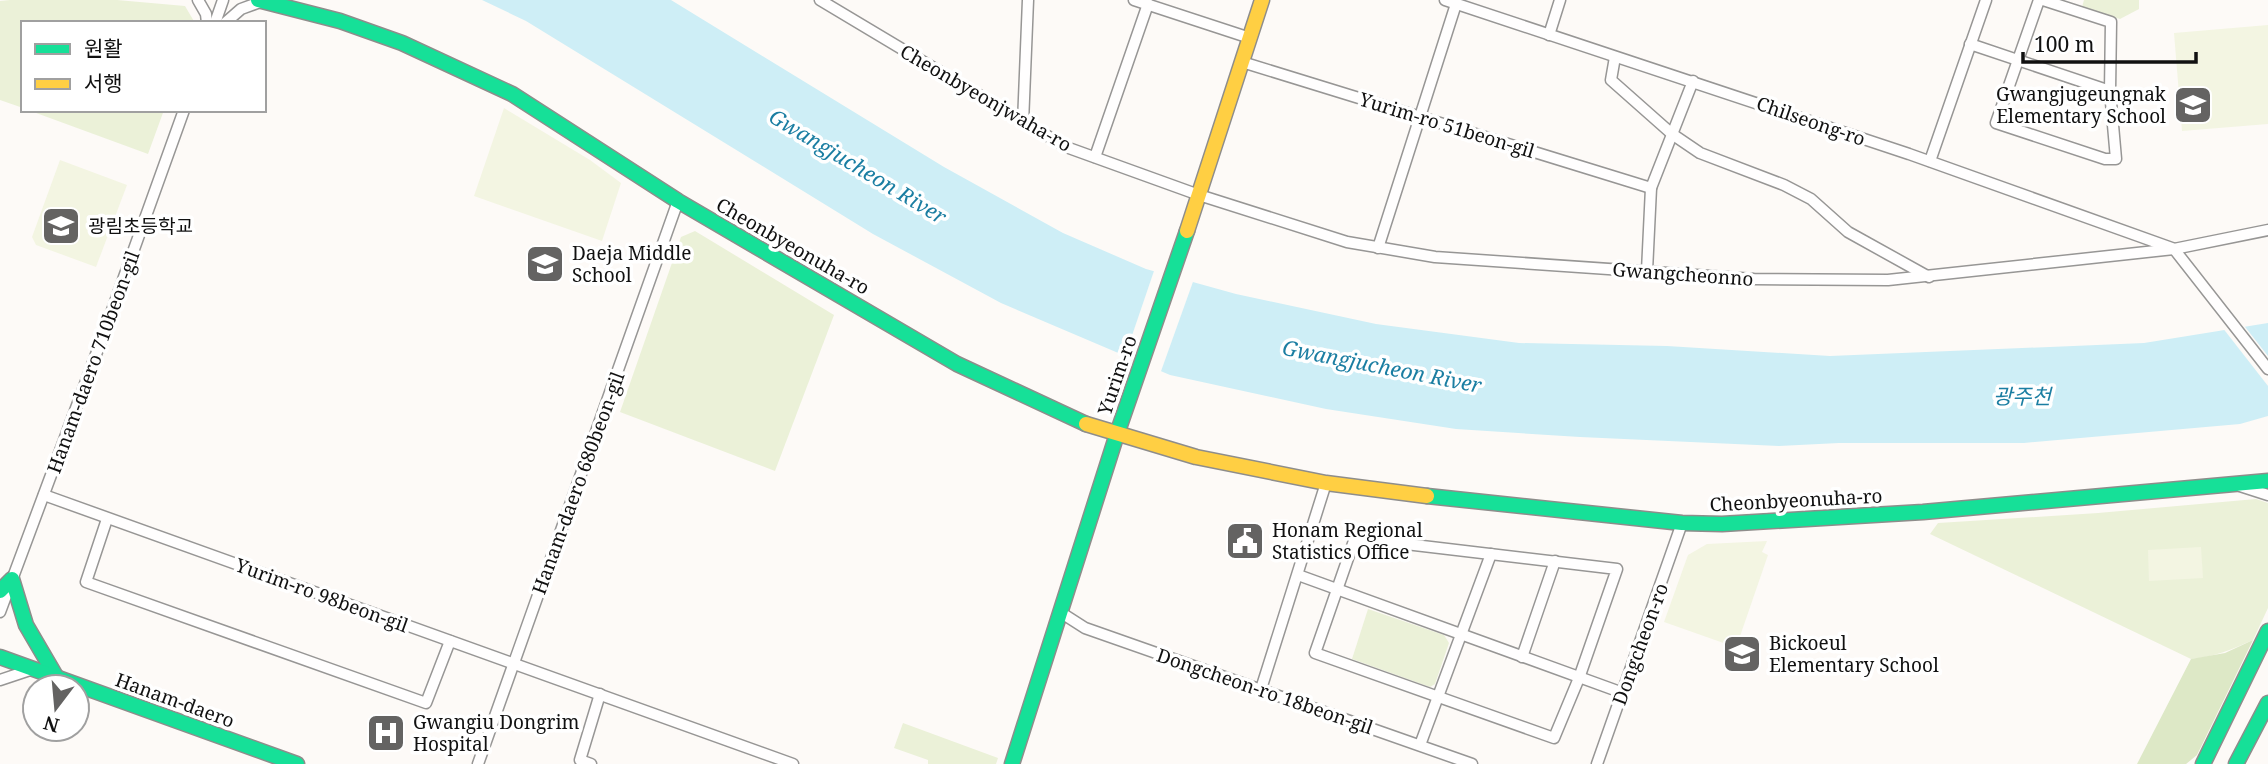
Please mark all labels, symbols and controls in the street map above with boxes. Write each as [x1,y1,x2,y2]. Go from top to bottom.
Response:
legend [21,21,266,112]
scale bar [2023,21,2196,65]
text: 100 m [2034,30,2095,58]
text: 원활 [84,34,123,62]
street label: Cheonbyeonjwaha-ro [896,38,1076,158]
text: 서행 [84,69,123,97]
place label: Gwangjugeungnak Elementary School [1996,81,2167,129]
school or university icon: Gwangjugeungnak Elementary School [2172,84,2214,126]
street label: Yurim-ro 51beon-gil [1355,86,1538,164]
street label: Chilseong-ro [1753,90,1869,152]
water label: Gwangjucheon River [764,102,952,230]
street label: Cheonbyeonuha-ro [712,191,874,301]
school or university icon: 광림초등학교 [40,205,82,247]
place label: 광림초등학교 [88,213,193,239]
place label: Daeja Middle School [572,240,691,288]
school or university icon: Daeja Middle School [524,243,566,285]
street label: Hanam-daero 710beon-gil [41,247,145,477]
street label: Gwangcheonno [1612,256,1754,292]
street label: Yurim-ro [1091,332,1143,419]
water label: Gwangjucheon River [1280,333,1484,399]
street label: Hanam-daero 680beon-gil [526,368,630,598]
water label: 광주천 [1993,382,2054,410]
street label: Cheonbyeonuha-ro [1709,482,1883,518]
place label: Honam Regional Statistics Office [1272,517,1423,565]
public building icon: Honam Regional Statistics Office [1224,520,1266,562]
street label: Yurim-ro 98beon-gil [231,551,412,638]
street label: Dongcheon-ro [1606,579,1674,709]
place label: Bickoeul Elementary School [1769,630,1939,678]
school or university icon: Bickoeul Elementary School [1721,633,1763,675]
street label: Dongcheon-ro 18beon-gil [1153,642,1377,740]
street label: Hanam-daero [112,666,238,734]
north arrow [21,673,91,743]
place label: Gwangiu Dongrim Hospital [413,709,579,757]
text: N [41,710,62,739]
hospital icon: Gwangiu Dongrim Hospital [365,712,407,754]

